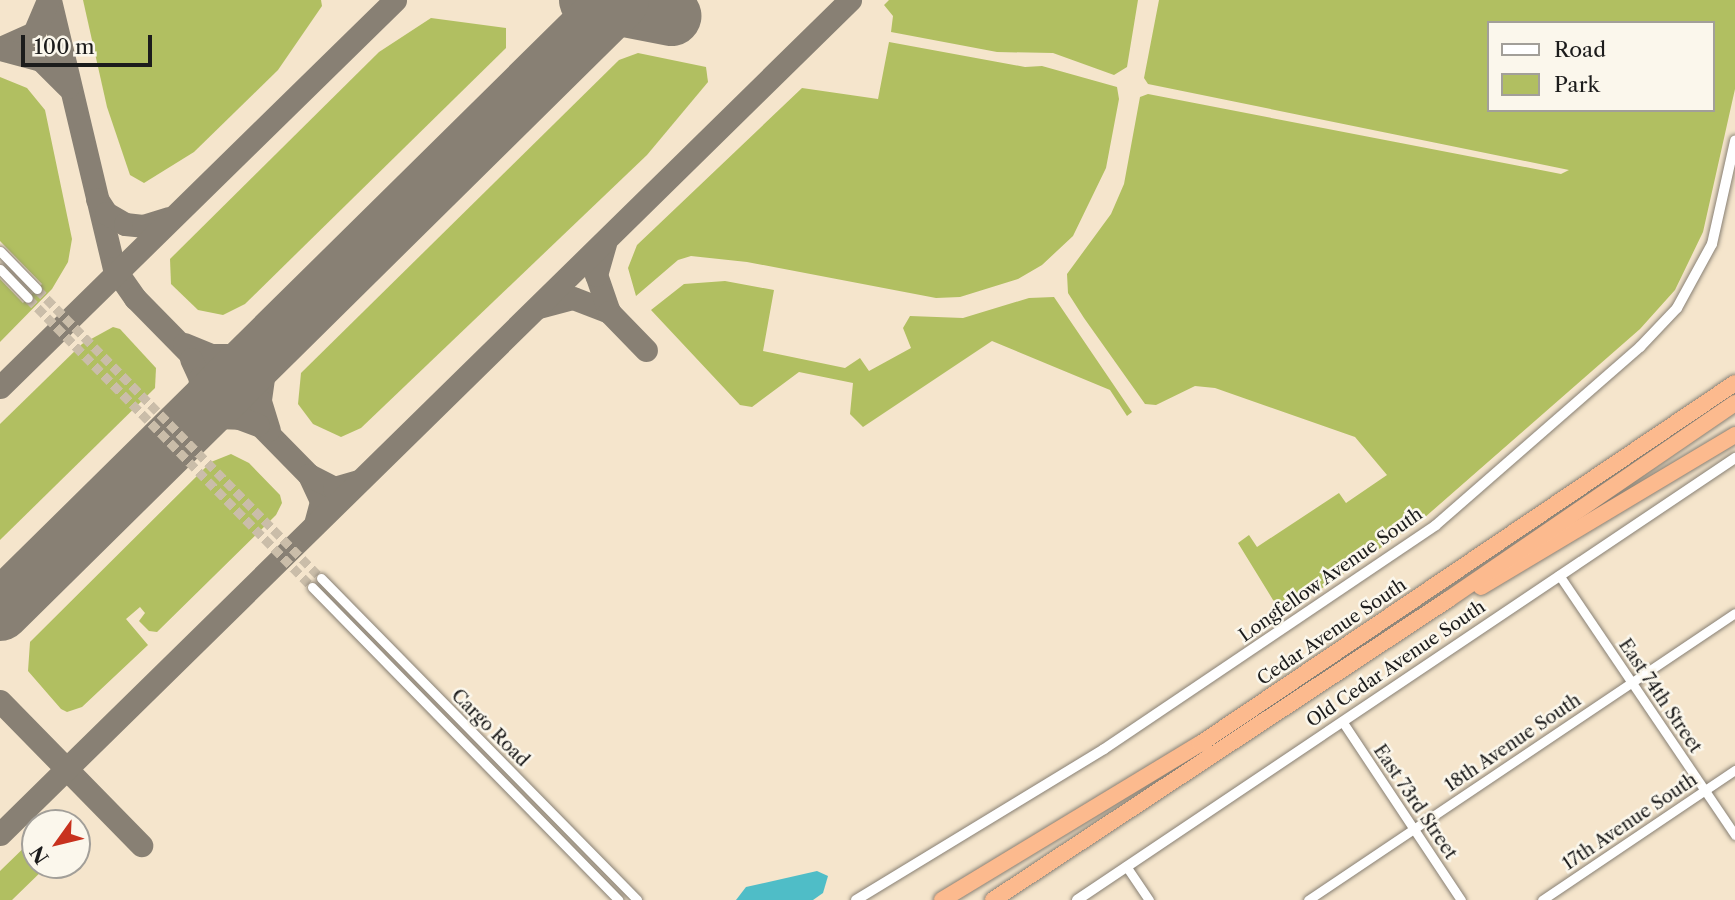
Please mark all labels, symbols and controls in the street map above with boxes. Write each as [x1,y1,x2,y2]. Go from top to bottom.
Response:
scale bar [24,21,156,65]
legend [1486,21,1714,112]
text: 100 m [34,34,95,59]
text: Road [1554,37,1606,62]
text: Park [1554,72,1600,97]
street label: Longfellow Avenue South [1235,503,1427,647]
street label: Cedar Avenue South [1253,574,1411,690]
street label: Old Cedar Avenue South [1302,596,1490,732]
street label: East 74th Street [1614,635,1706,757]
street label: Cargo Road [447,685,533,771]
street label: 18th Avenue South [1441,689,1585,797]
street label: East 73rd Street [1369,741,1461,863]
street label: 17th Avenue South [1558,769,1702,875]
north arrow [21,809,91,879]
text: N [26,842,54,868]

